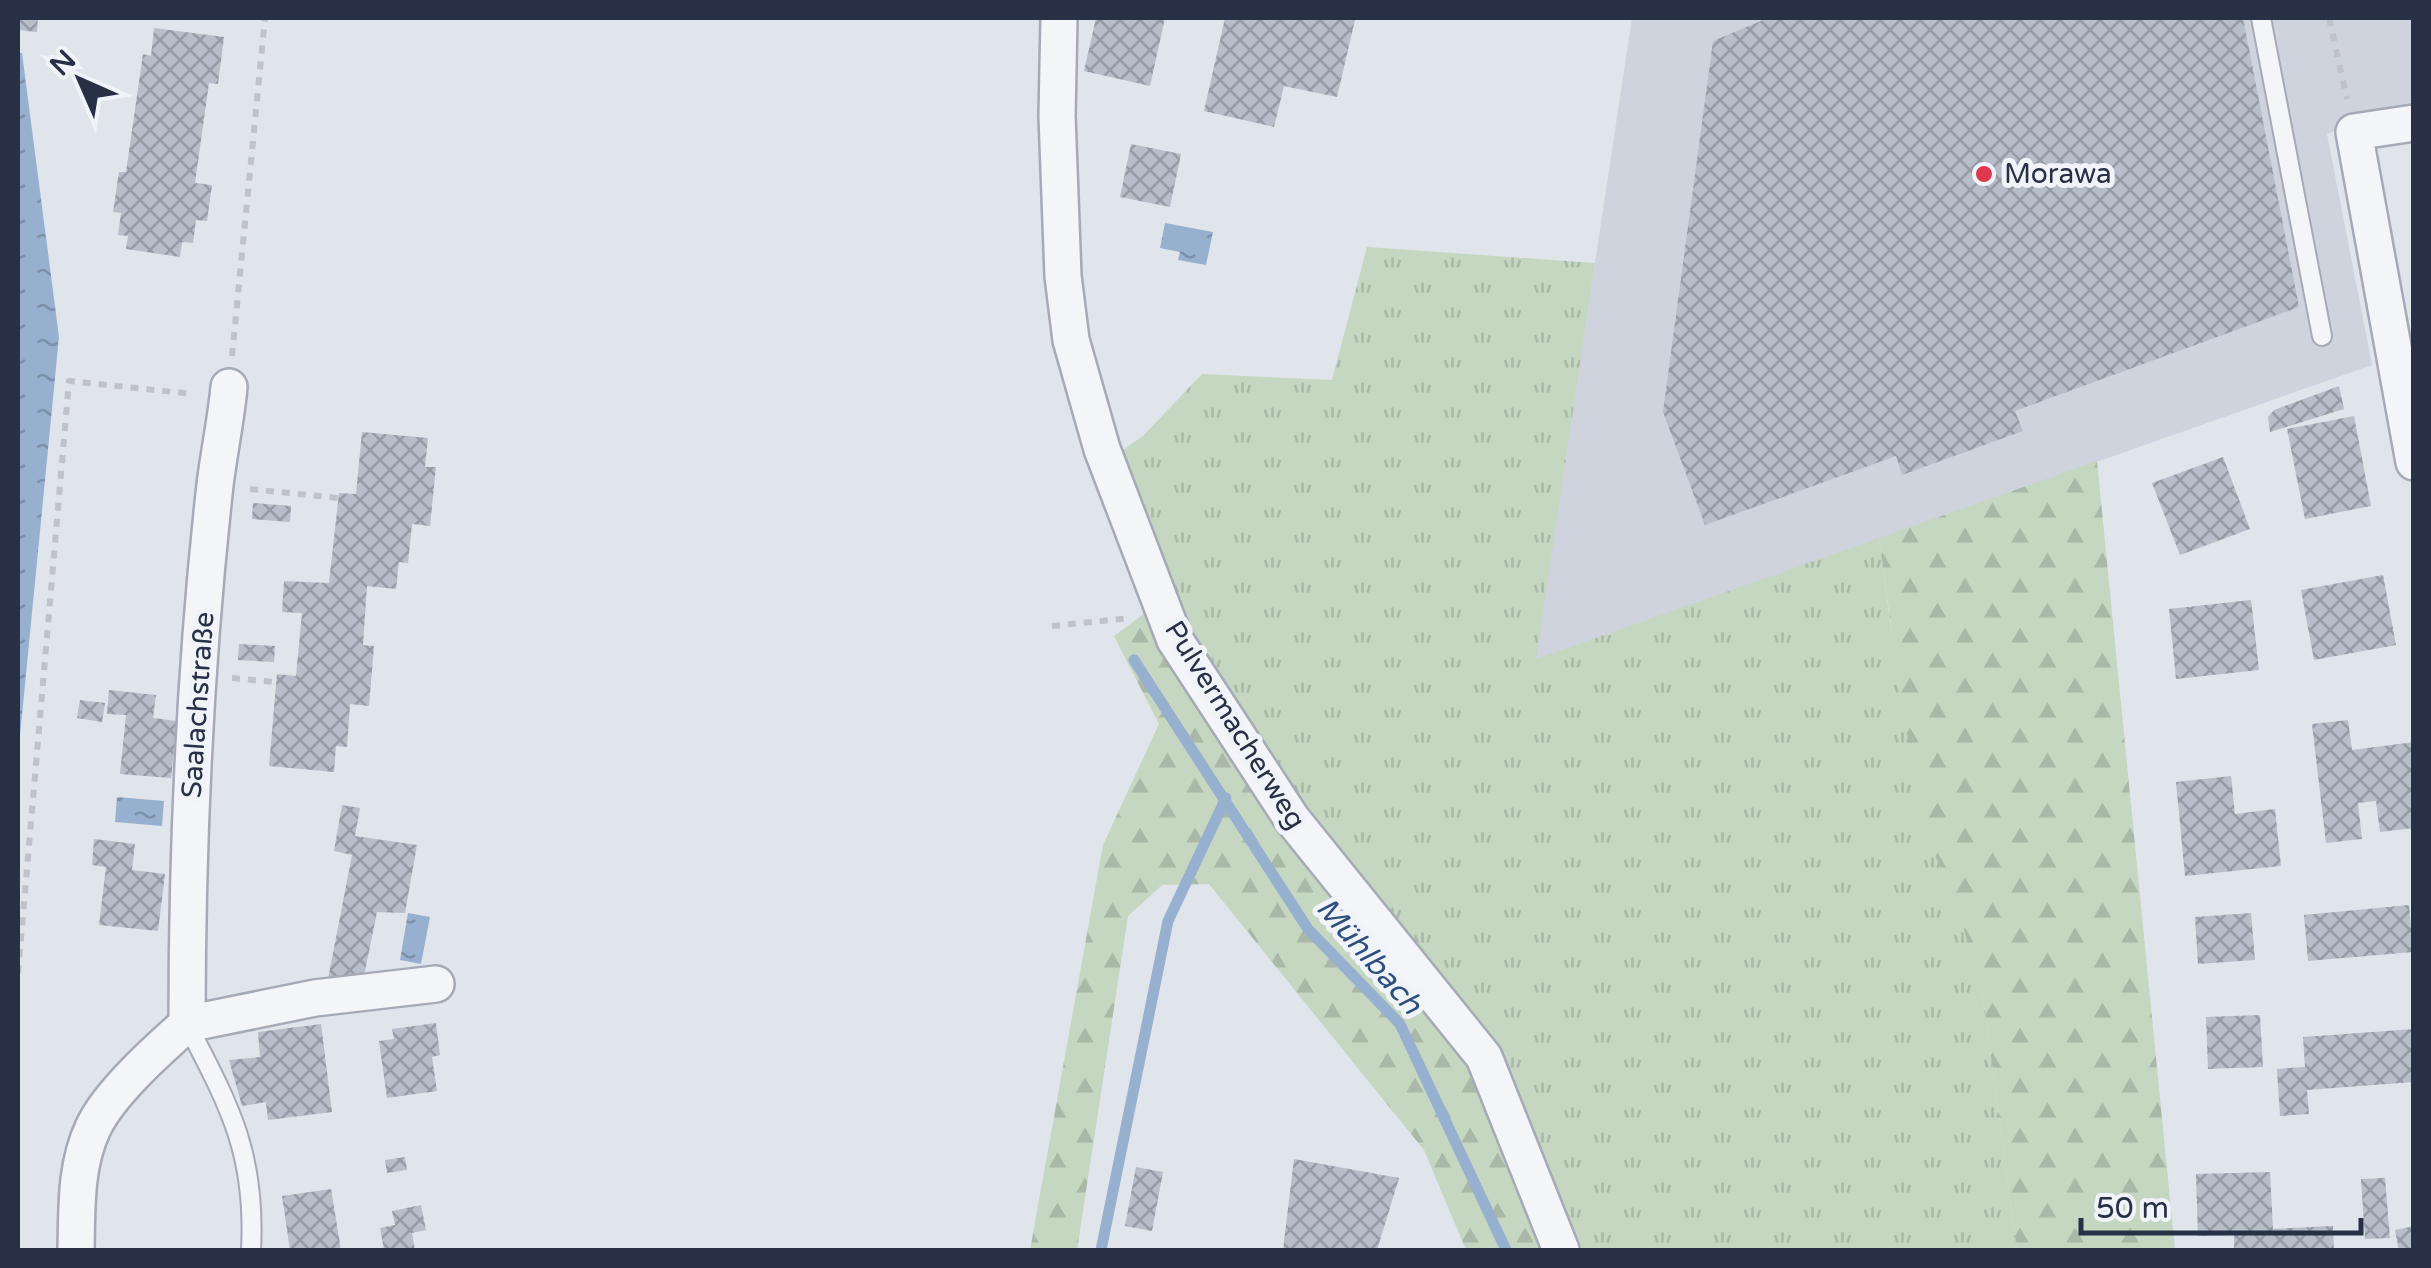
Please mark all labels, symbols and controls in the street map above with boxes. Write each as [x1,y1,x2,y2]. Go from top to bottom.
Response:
north arrow [30,30,130,130]
text: N [43,43,83,83]
place label: Morawa [2004,157,2112,191]
marker: Morawa [1973,163,1995,185]
street label: Saalachstraße [175,611,221,799]
street label: Pulvermacherweg [1157,614,1313,836]
water label: Mühlbach [1308,890,1430,1023]
scale bar [2081,1173,2361,1235]
text: 50 m [2096,1190,2169,1227]

